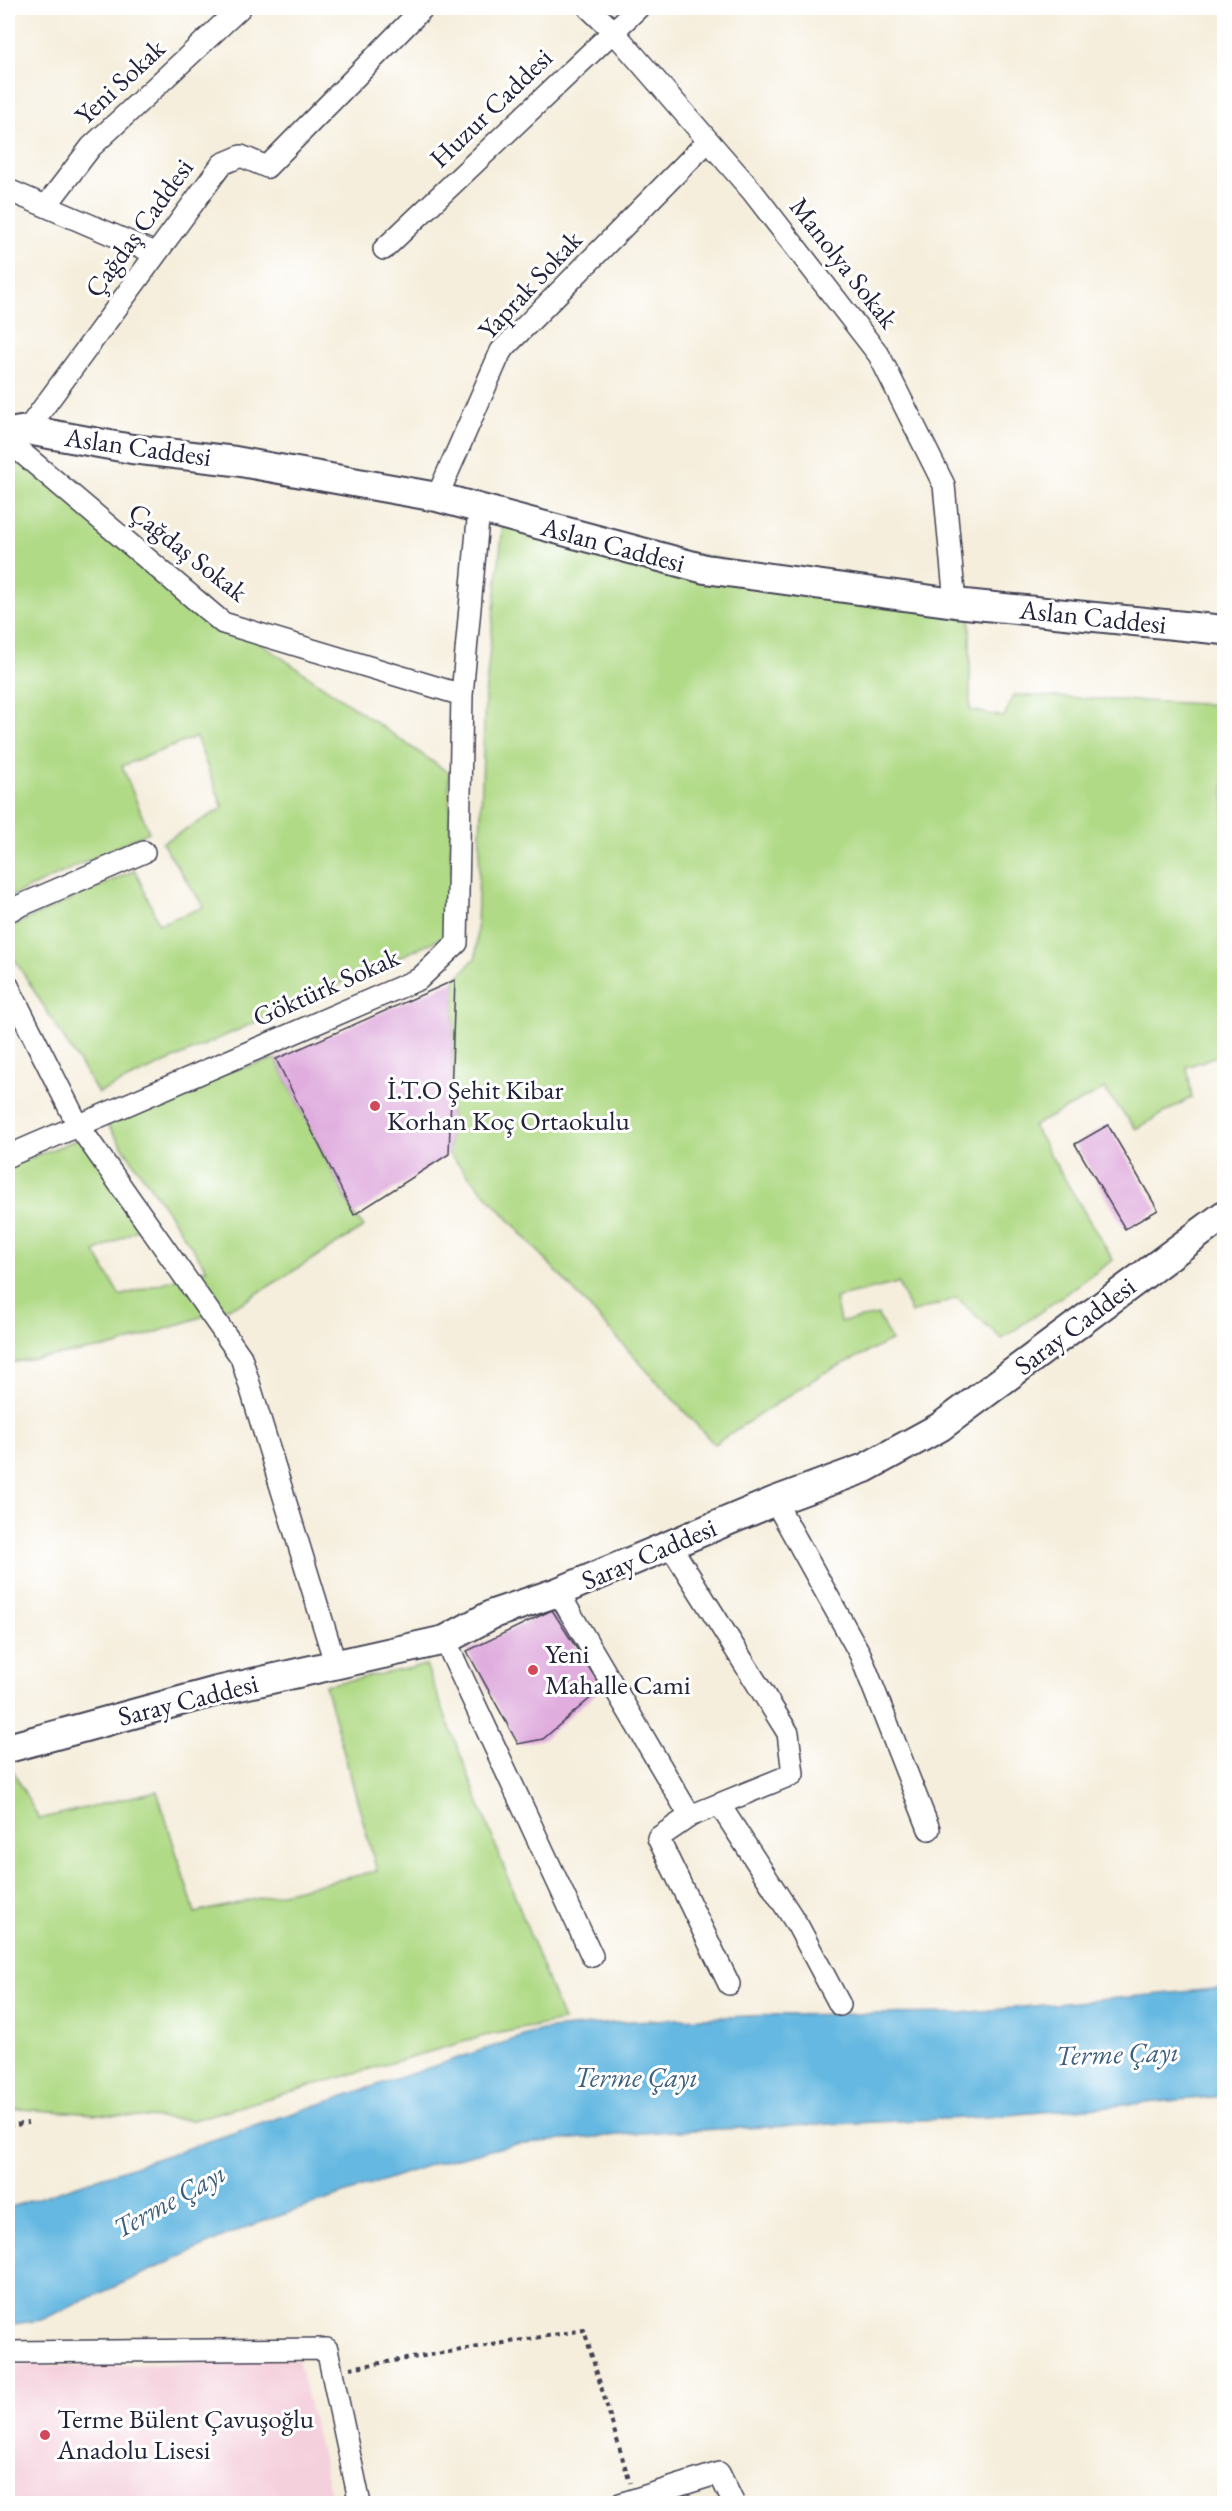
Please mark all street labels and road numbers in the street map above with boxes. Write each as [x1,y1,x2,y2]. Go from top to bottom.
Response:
street label: Yeni Sokak [67,31,173,132]
street label: Huzur Caddesi [422,40,560,175]
street label: Çağdaş Caddesi [76,151,201,304]
street label: Manolya Sokak [782,190,907,336]
street label: Yaprak Sokak [470,222,589,347]
street label: Aslan Caddesi [62,419,214,474]
street label: Çağdaş Sokak [122,494,255,609]
street label: Aslan Caddesi [536,508,689,581]
street label: Aslan Caddesi [1017,591,1169,642]
street label: Göktürk Sokak [247,939,405,1034]
street label: Saray Caddesi [1007,1268,1143,1383]
street label: Saray Caddesi [576,1509,722,1598]
street label: Saray Caddesi [114,1665,262,1734]

